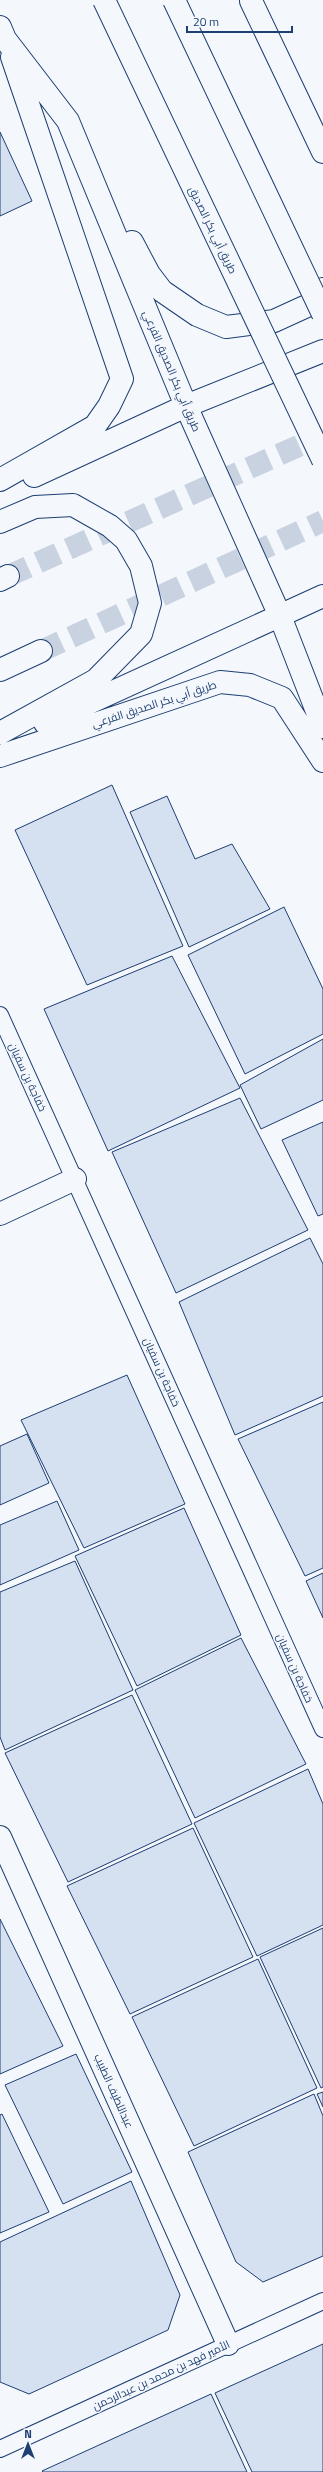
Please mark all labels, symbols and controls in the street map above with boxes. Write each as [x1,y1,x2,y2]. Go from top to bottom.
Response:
scale bar [187,8,292,34]
text: 20 m [193,12,219,31]
street label: طريق أبي بكر الصديق [184,184,241,277]
street label: طريق أبي بكر الصديق الفرعي [138,308,205,435]
street label: طريق أبي بكر الصديق الفرعي [89,676,219,733]
street label: خفاجة بن سفيان [5,1040,51,1114]
street label: خفاجة بن سفيان [140,1335,184,1409]
street label: خفاجة بن سفيان [273,1631,317,1705]
street label: عبداللطيف الطبيب [90,2051,138,2131]
street label: الأمير فهد بن محمد بن عبدالرحمن [90,2336,232,2414]
north arrow [8,2424,48,2464]
text: N [24,2426,32,2442]

